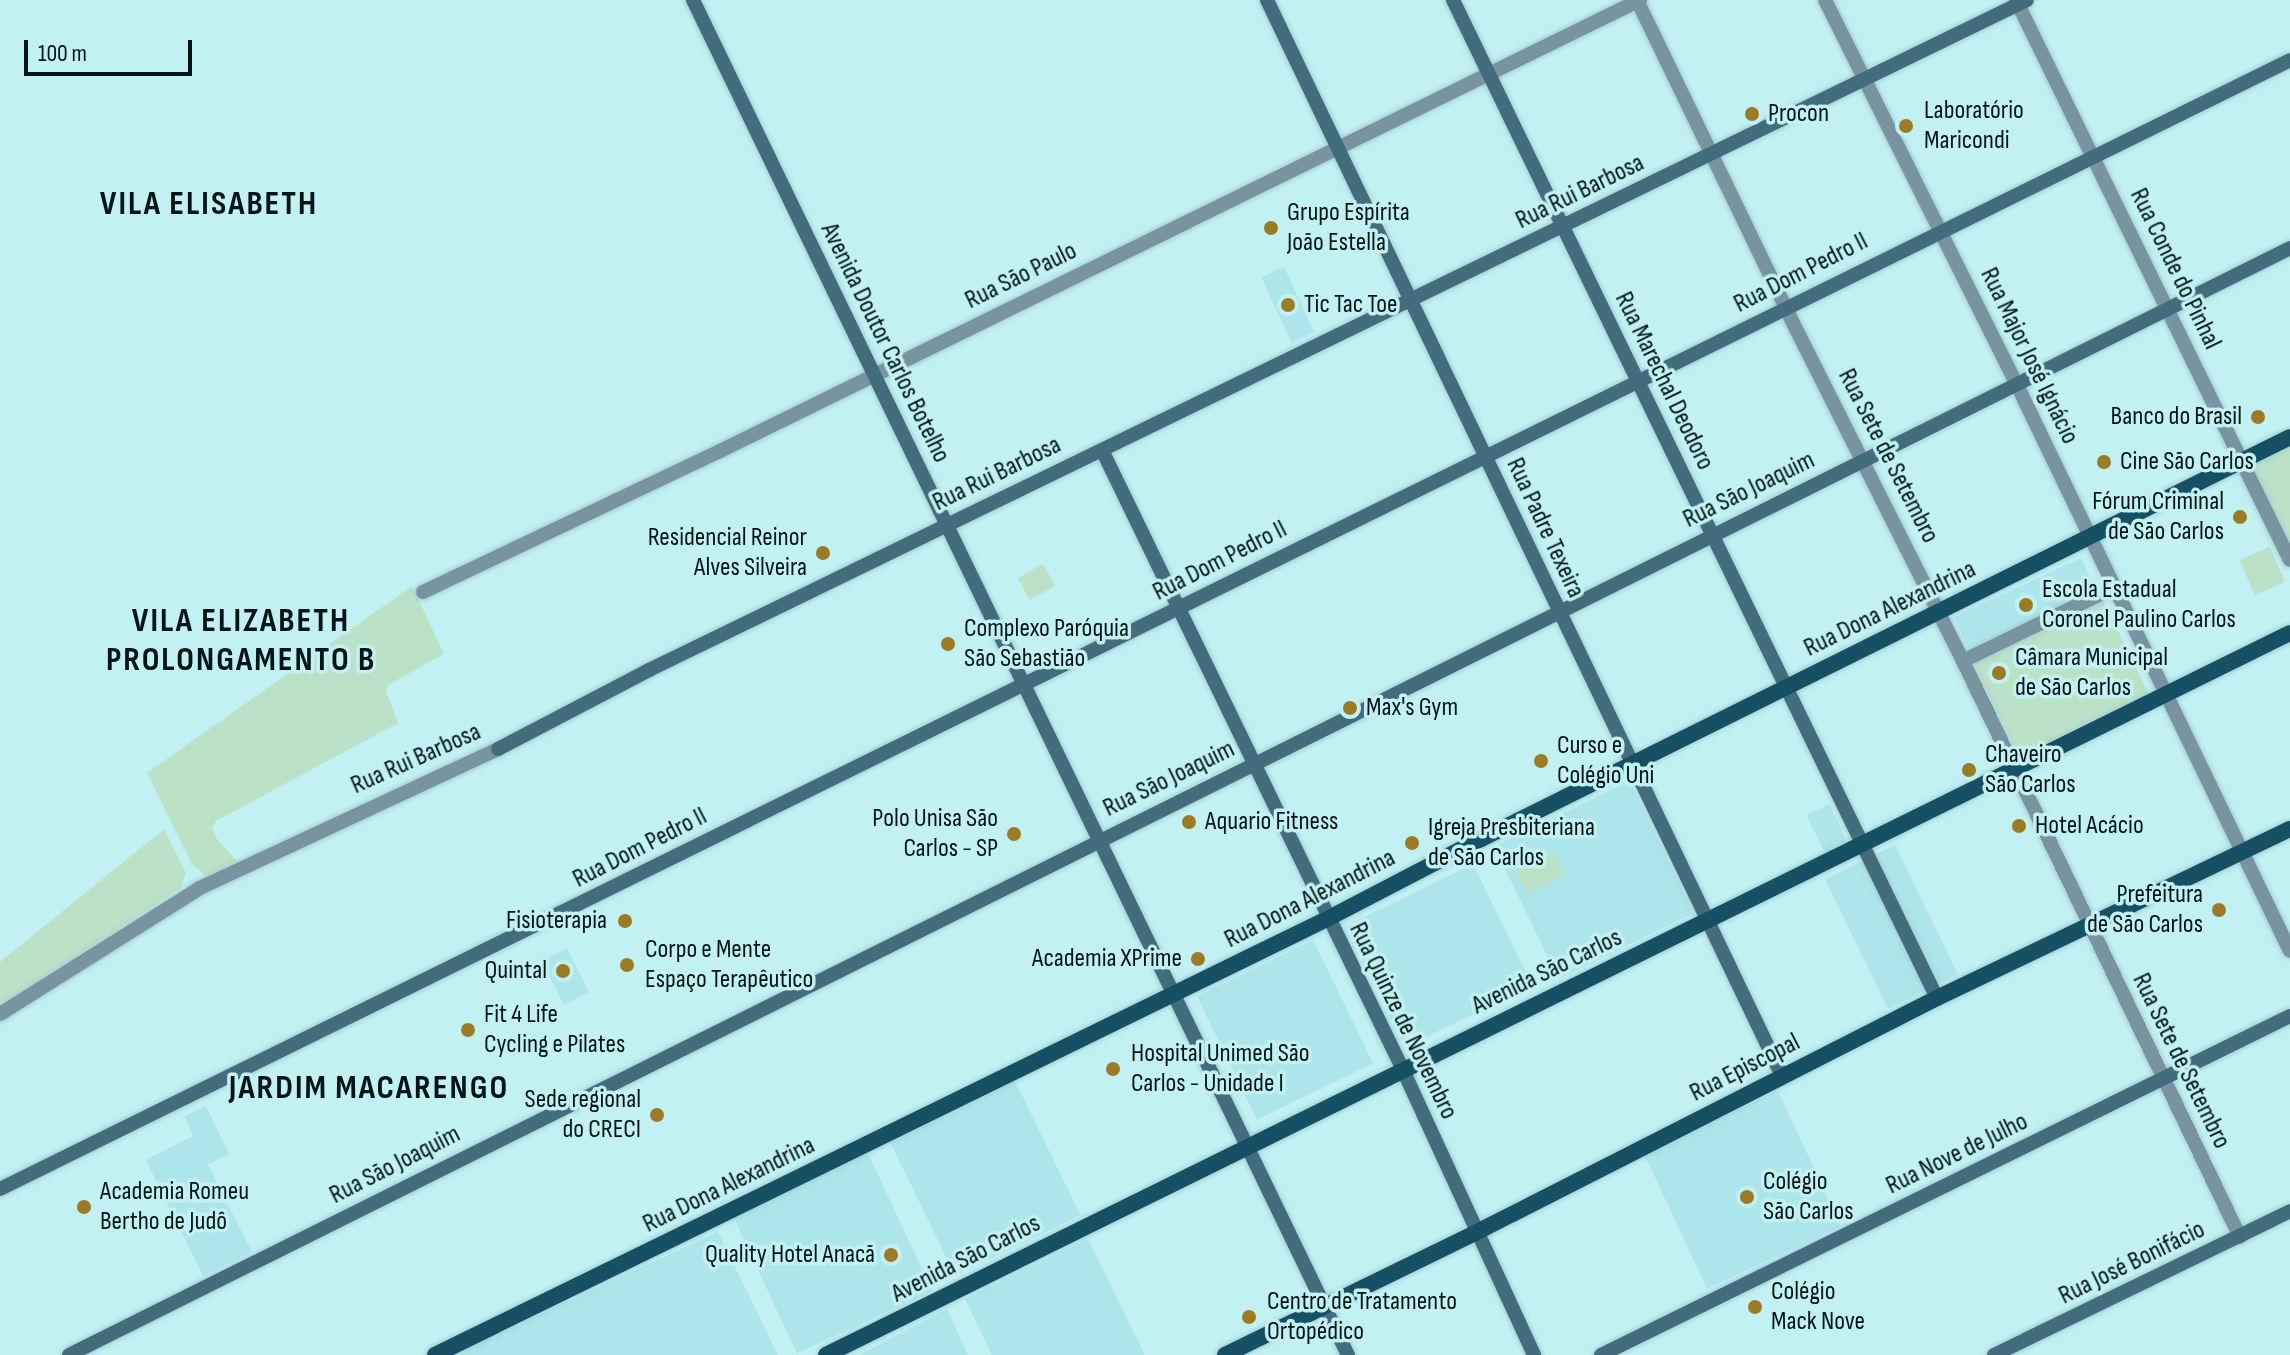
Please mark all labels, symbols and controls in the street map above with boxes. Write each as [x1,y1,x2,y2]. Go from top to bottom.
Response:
scale bar [28,24,196,74]
text: 100 m [38,39,87,68]
place label: Laboratório Maricondi [1924,95,2024,156]
place label: Procon [1768,98,1829,130]
marker: Procon [1743,105,1761,123]
marker: Laboratório Maricondi [1895,115,1917,137]
street label: Rua Rui Barbosa [1511,148,1649,236]
street label: Rua Conde do Pinhal [2123,183,2227,355]
district label: VILA ELISABETH [100,184,318,224]
place label: Grupo Espírita João Estella [1287,197,1410,258]
street label: Avenida Doutor Carlos Botelho [813,218,957,468]
marker: Grupo Espírita João Estella [1262,219,1280,237]
street label: Rua Dom Pedro II [1729,226,1873,320]
street label: Rua São Paulo [960,236,1082,316]
street label: Rua Major José Ignácio [1973,263,2085,449]
street label: Rua Marechal Deodoro [1607,287,1721,475]
place label: Tic Tac Toe [1304,289,1397,321]
marker: Tic Tac Toe [1279,296,1297,314]
street label: Rua Sete de Setembro [1831,364,1945,548]
place label: Banco do Brasil [2111,401,2242,433]
marker: Banco do Brasil [2249,408,2267,426]
street label: Rua Rui Barbosa [928,430,1066,518]
street label: Rua São Joaquim [1678,445,1820,535]
place label: Cine São Carlos [2120,446,2254,478]
street label: Rua Padre Texeira [1499,453,1591,603]
marker: Cine São Carlos [2095,453,2113,471]
place label: Fórum Criminal de São Carlos [2092,486,2224,548]
marker: Fórum Criminal de São Carlos [2231,508,2249,526]
street label: Rua Dom Pedro II [1148,514,1292,608]
place label: Residencial Reinor Alves Silveira [648,522,807,584]
marker: Residencial Reinor Alves Silveira [814,544,832,562]
street label: Rua Dona Alexandrina [1799,554,1981,664]
place label: Escola Estadual Coronel Paulino Carlos [2042,574,2236,636]
marker: Escola Estadual Coronel Paulino Carlos [2017,596,2035,614]
district label: VILA ELIZABETH PROLONGAMENTO B [106,600,376,680]
place label: Complexo Paróquia São Sebastião [964,613,1129,674]
marker: Complexo Paróquia São Sebastião [939,635,957,653]
place label: Câmara Municipal de São Carlos [2015,642,2168,704]
marker: Câmara Municipal de São Carlos [1990,664,2008,682]
place label: Max's Gym [1366,692,1458,724]
marker: Max's Gym [1341,699,1359,717]
street label: Rua Rui Barbosa [346,717,486,801]
place label: Curso e Colégio Uni [1557,730,1654,792]
street label: Rua São Joaquim [1098,734,1240,824]
place label: Chaveiro São Carlos [1985,739,2076,800]
marker: Curso e Colégio Uni [1532,752,1550,770]
marker: Chaveiro São Carlos [1960,761,1978,779]
street label: Rua Dom Pedro II [568,801,712,895]
place label: Polo Unisa São Carlos - SP [872,803,998,864]
place label: Aquario Fitness [1205,806,1338,838]
place label: Hotel Acácio [2035,810,2144,842]
place label: Igreja Presbiteriana de São Carlos [1428,812,1595,874]
marker: Aquario Fitness [1180,813,1198,831]
marker: Hotel Acácio [2010,817,2028,835]
marker: Polo Unisa São Carlos - SP [1005,825,1023,843]
marker: Igreja Presbiteriana de São Carlos [1403,834,1421,852]
street label: Rua Dona Alexandrina [1219,843,1401,955]
place label: Prefeitura de São Carlos [2087,879,2203,940]
marker: Prefeitura de São Carlos [2210,901,2228,919]
place label: Fisioterapia [506,905,607,937]
marker: Fisioterapia [614,910,636,932]
street label: Rua Quinze de Novembro [1342,917,1464,1125]
street label: Avenida São Carlos [1467,922,1627,1022]
place label: Corpo e Mente Espaço Terapêutico [645,934,813,996]
place label: Academia XPrime [1032,943,1182,975]
marker: Academia XPrime [1189,950,1207,968]
marker: Corpo e Mente Espaço Terapêutico [616,954,638,976]
place label: Quintal [485,955,547,987]
marker: Quintal [554,962,572,980]
street label: Rua Sete de Setembro [2125,968,2237,1154]
place label: Fit 4 Life Cycling e Pilates [484,999,625,1060]
marker: Fit 4 Life Cycling e Pilates [459,1021,477,1039]
street label: Rua Episcopal [1685,1027,1805,1109]
place label: Hospital Unimed São Carlos - Unidade I [1131,1038,1310,1100]
marker: Hospital Unimed São Carlos - Unidade I [1102,1058,1124,1080]
district label: JARDIM MACARENGO [229,1068,509,1108]
place label: Sede regional do CRECI [525,1084,641,1146]
marker: Sede regional do CRECI [648,1106,666,1124]
street label: Rua Nove de Julho [1881,1106,2033,1202]
street label: Rua São Joaquim [324,1119,466,1211]
street label: Rua Dona Alexandrina [638,1130,820,1240]
place label: Colégio São Carlos [1763,1166,1854,1228]
place label: Academia Romeu Bertho de Judô [100,1176,249,1238]
marker: Colégio São Carlos [1738,1188,1756,1206]
marker: Academia Romeu Bertho de Judô [75,1198,93,1216]
street label: Avenida São Carlos [886,1208,1046,1310]
street label: Rua José Bonifácio [2054,1214,2210,1312]
place label: Quality Hotel Anacã [705,1239,875,1271]
marker: Quality Hotel Anacã [882,1246,900,1264]
place label: Colégio Mack Nove [1771,1276,1865,1338]
place label: Centro de Tratamento Ortopédico [1267,1286,1457,1348]
marker: Colégio Mack Nove [1746,1298,1764,1316]
marker: Centro de Tratamento Ortopédico [1238,1306,1260,1328]

